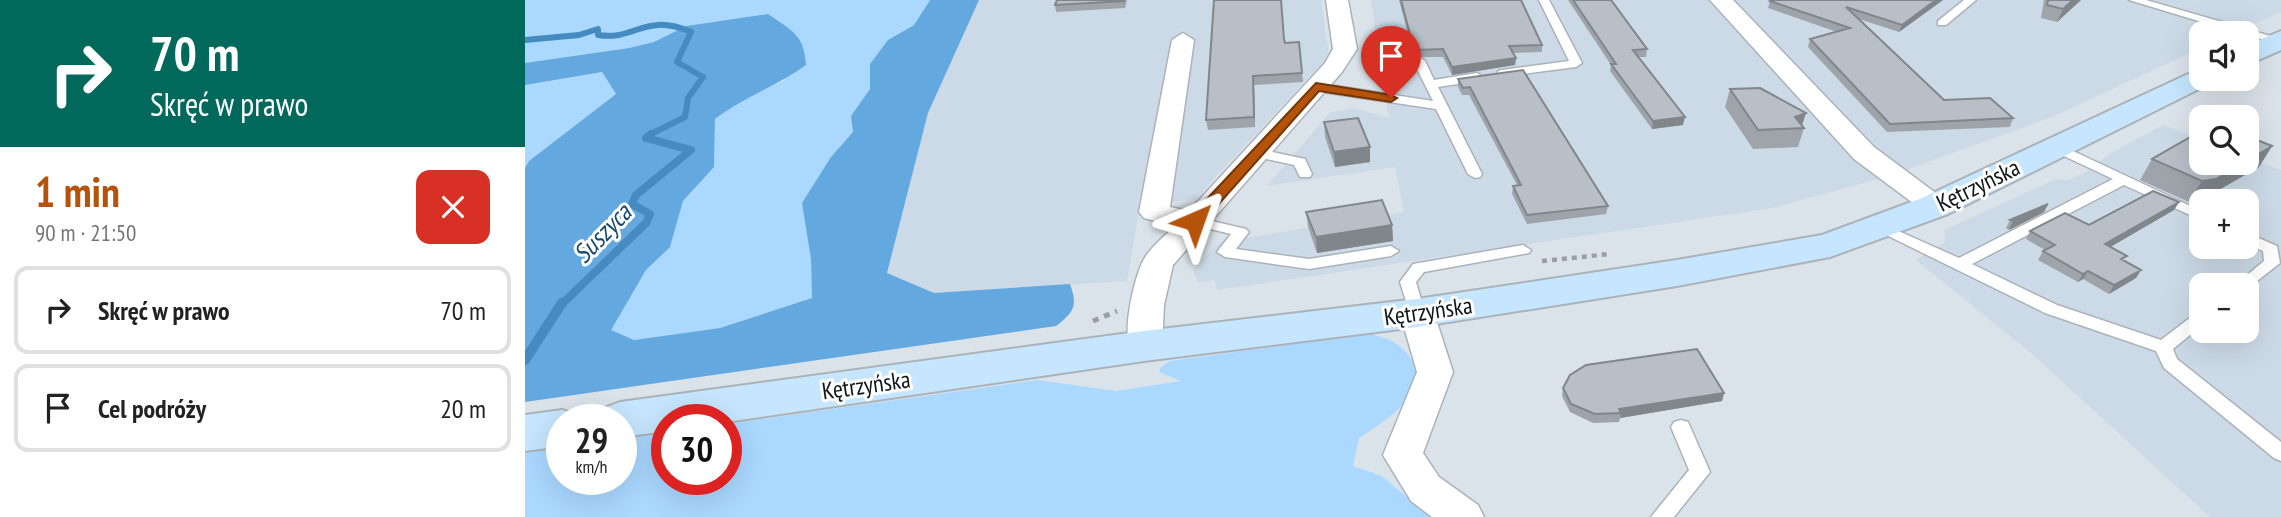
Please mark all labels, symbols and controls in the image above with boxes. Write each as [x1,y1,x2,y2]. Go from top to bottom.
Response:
text: 70 m [150,21,239,85]
map controls [2189,21,2259,343]
button: sound [2189,21,2259,91]
pin [1361,26,1421,98]
icon: right [35,28,126,119]
icon: arrive [1372,37,1410,75]
text: Skręć w prawo [150,83,308,125]
button: search [2189,105,2259,175]
street label: Kętrzyńska [1931,152,2025,218]
text: 1 min [35,164,120,219]
button: close [416,170,490,244]
position arrow [1158,184,1232,258]
button: + [2189,189,2259,259]
water label: Suszyca [566,195,639,270]
text: 90 m · 21:50 [35,218,136,247]
button: − [2189,273,2259,343]
street label: Kętrzyńska [1382,289,1474,333]
icon: right [39,291,77,329]
text: Skręć w prawo [98,294,229,327]
text: 70 m [440,294,486,327]
street label: Kętrzyńska [820,363,912,407]
icon: arrive [39,389,77,427]
text: Cel podróży [98,392,206,425]
text: 20 m [440,392,486,425]
speed limit sign: 30 [651,404,742,495]
text: 29 [575,417,608,463]
text: km/h [576,455,607,478]

